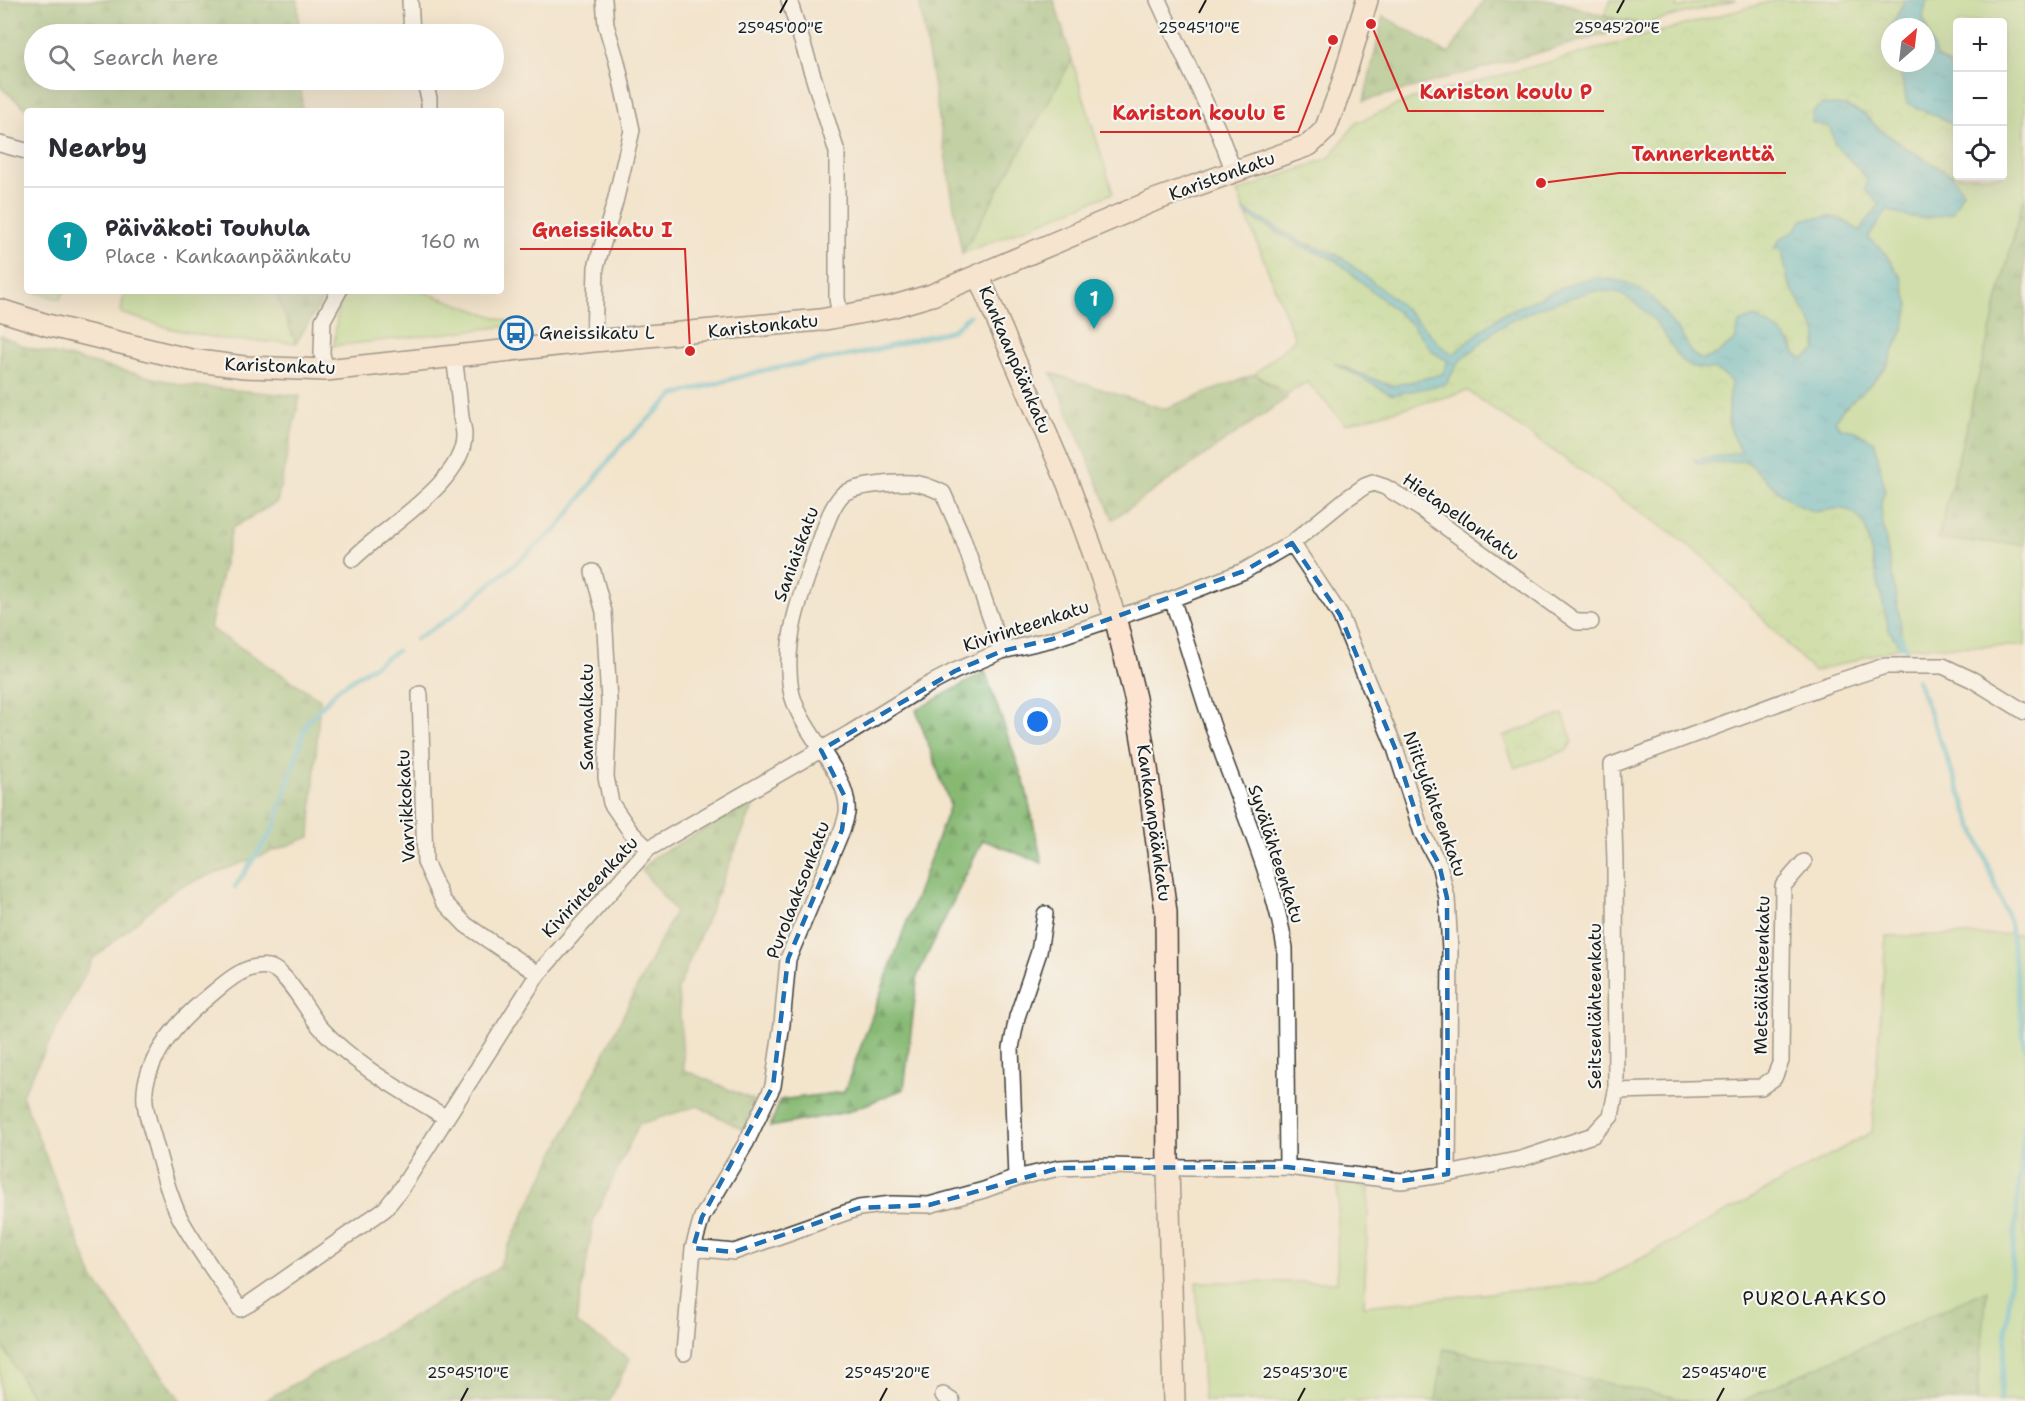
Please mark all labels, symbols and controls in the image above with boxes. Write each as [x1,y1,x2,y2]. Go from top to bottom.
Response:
text: 25°45'00"E [737,18,823,38]
text: 25°45'10"E [1158,18,1240,38]
text: 25°45'20"E [1574,18,1660,38]
north arrow [1881,18,1935,72]
map controls [1953,18,2007,180]
button: + [1953,18,2007,72]
search box [24,24,504,90]
icon: search [45,41,78,74]
text: Search here [93,43,219,72]
button: − [1953,72,2007,126]
callout: Kariston koulu P [1408,73,1604,111]
text: Kariston koulu P [1420,79,1592,105]
callout: Kariston koulu E [1100,94,1298,132]
text: Kariston koulu E [1112,100,1286,126]
button: locate [1953,126,2007,180]
text: Nearby [48,130,147,165]
callout: Tannerkenttä [1619,135,1786,173]
text: Tannerkenttä [1632,141,1775,167]
street label: Karistonkatu [1166,146,1278,206]
callout: Gneissikatu I [520,211,685,249]
text: Päiväkoti Touhula [105,214,310,243]
text: Gneissikatu I [532,217,672,243]
text: 1 [63,228,72,254]
text: 160 m [421,228,480,254]
text: Place · Kankaanpäänkatu [105,243,351,269]
pin: 1 [1074,280,1114,329]
street label: Kankaanpäänkatu [973,282,1057,438]
street label: Karistonkatu [706,308,820,344]
bus stop icon: Gneissikatu L [498,315,534,351]
place label: Gneissikatu L [539,321,655,345]
street label: Karistonkatu [224,352,336,380]
street label: Hietapellonkatu [1398,468,1524,566]
street label: Saniaiskatu [768,503,824,605]
street label: Kivirinteenkatu [960,594,1092,658]
street label: Sammalkatu [575,663,599,771]
your location [1023,707,1052,736]
street label: Niittylähteenkatu [1397,728,1473,880]
street label: Kankaanpäänkatu [1131,743,1177,903]
street label: Varvikkokatu [391,749,421,863]
street label: Syvälähteenkatu [1242,781,1310,927]
street label: Purolaaksonkatu [761,818,835,962]
street label: Kivirinteenkatu [536,831,644,943]
street label: Metsälähteenkatu [1749,895,1775,1055]
street label: Seitsenlähteenkatu [1583,923,1607,1089]
district label: PUROLAAKSO [1742,1285,1888,1311]
text: 25°45'10"E [427,1363,509,1383]
text: 25°45'20"E [844,1363,930,1383]
text: 25°45'30"E [1262,1363,1348,1383]
text: 25°45'40"E [1681,1363,1767,1383]

